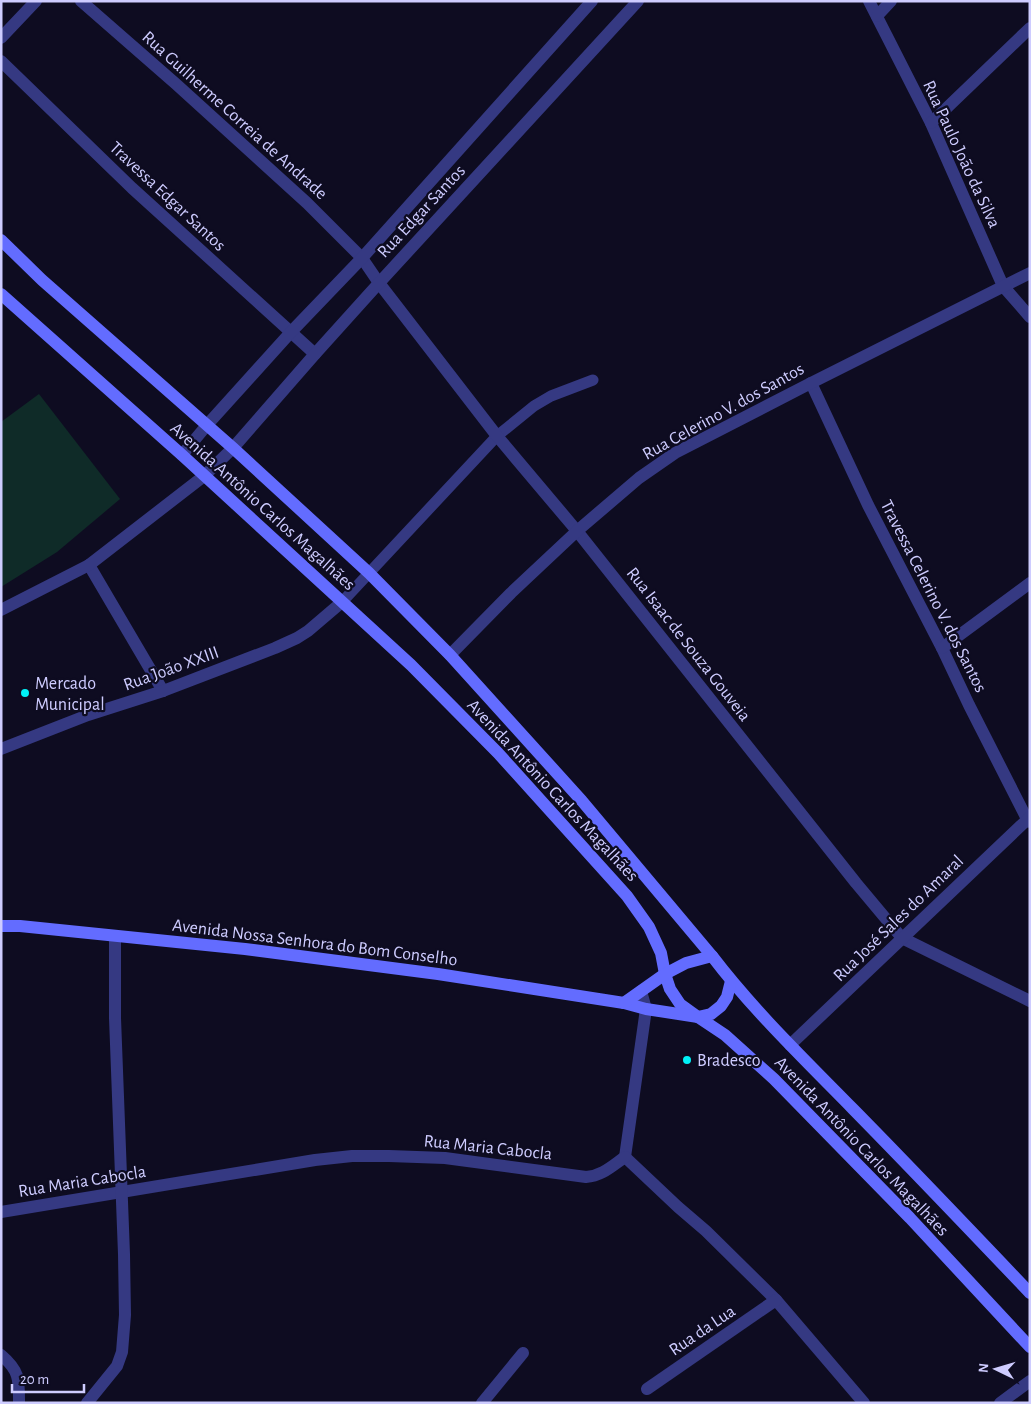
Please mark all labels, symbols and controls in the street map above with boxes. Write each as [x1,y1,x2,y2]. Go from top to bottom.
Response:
street label: Rua Guilherme Correia de Andrade [138,28,330,203]
street label: Rua Paulo João da Silva [919,78,1003,231]
street label: Travessa Edgar Santos [106,139,229,255]
street label: Rua Edgar Santos [374,162,469,262]
street label: Rua Celerino V. dos Santos [640,360,807,464]
street label: Avenida Antônio Carlos Magalhães [167,419,358,594]
street label: Travessa Celerino V. dos Santos [877,498,989,695]
street label: Rua Isaac de Souza Gouveia [623,564,754,725]
street label: Rua João XXIII [121,643,221,695]
place label: Mercado Municipal [35,675,105,714]
marker: Mercado Municipal [19,687,31,699]
street label: Avenida Antônio Carlos Magalhães [463,696,641,885]
street label: Rua José Sales do Amaral [830,852,967,985]
street label: Avenida Nossa Senhora do Bom Conselho [171,917,459,969]
place label: Bradesco [697,1052,761,1070]
marker: Bradesco [681,1054,693,1066]
street label: Avenida Antônio Carlos Magalhães [771,1054,952,1240]
street label: Rua Maria Cabocla [423,1132,553,1164]
street label: Rua Maria Cabocla [17,1163,147,1201]
street label: Rua da Lua [666,1302,739,1359]
north arrow [971,1344,1021,1394]
scale bar [12,1362,85,1394]
text: N [977,1362,991,1373]
text: 20 m [20,1372,49,1387]

